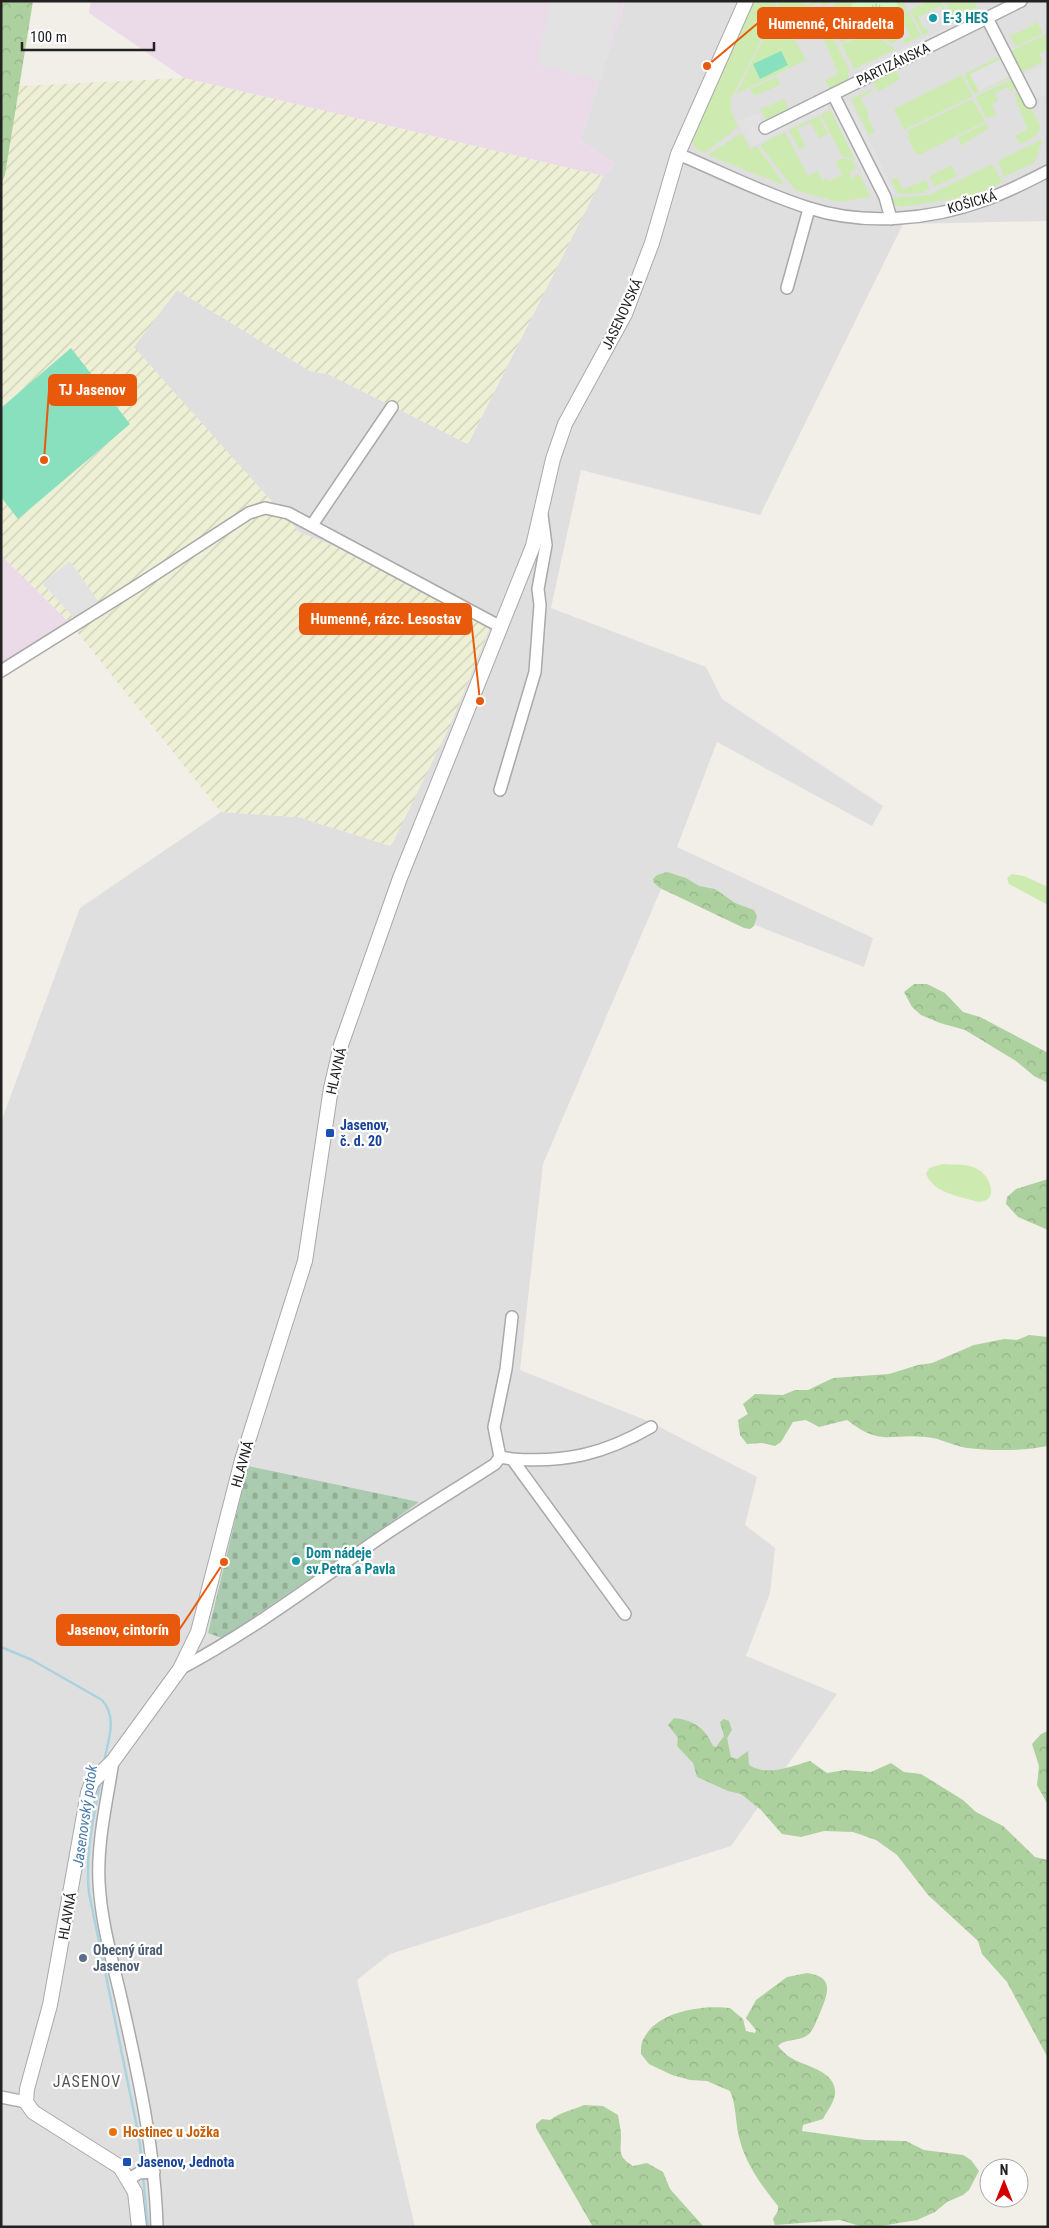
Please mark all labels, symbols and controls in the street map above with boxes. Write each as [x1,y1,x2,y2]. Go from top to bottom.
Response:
callout: Humenné, Chiradelta [758,8,903,38]
place label: E-3 HES [943,10,989,26]
marker: E-3 HES [927,12,939,24]
text: Humenné, Chiradelta [768,15,894,33]
scale bar [22,20,155,52]
text: 100 m [30,28,67,46]
street label: PARTIZÁNSKA [853,38,932,89]
street label: KOŠICKÁ [945,186,998,217]
street label: JASENOVSKÁ [598,275,645,352]
callout: TJ Jasenov [49,375,136,405]
text: TJ Jasenov [58,381,126,399]
callout: Humenné, rázc. Lesostav [300,604,471,634]
text: Humenné, rázc. Lesostav [311,610,462,628]
street label: HLAVNÁ [322,1046,349,1096]
place label: Jasenov, č. d. 20 [340,1117,389,1149]
marker: Jasenov, č. d. 20 [324,1127,336,1139]
street label: HLAVNÁ [227,1439,256,1489]
place label: Dom nádeje sv.Petra a Pavla [306,1545,396,1577]
marker: Dom nádeje sv.Petra a Pavla [290,1555,302,1567]
callout: Jasenov, cintorín [57,1615,179,1645]
text: Jasenov, cintorín [67,1621,169,1639]
water label: Jasenovský potok [69,1763,101,1868]
street label: HLAVNÁ [54,1891,79,1941]
place label: Obecný úrad Jasenov [93,1942,163,1974]
marker: Obecný úrad Jasenov [77,1952,89,1964]
district label: JASENOV [53,2072,121,2091]
place label: Hostinec u Jožka [123,2124,220,2140]
marker: Hostinec u Jožka [107,2126,119,2138]
place label: Jasenov, Jednota [137,2154,235,2170]
marker: Jasenov, Jednota [121,2156,133,2168]
north arrow [979,2158,1029,2208]
text: N [1000,2162,1008,2178]

